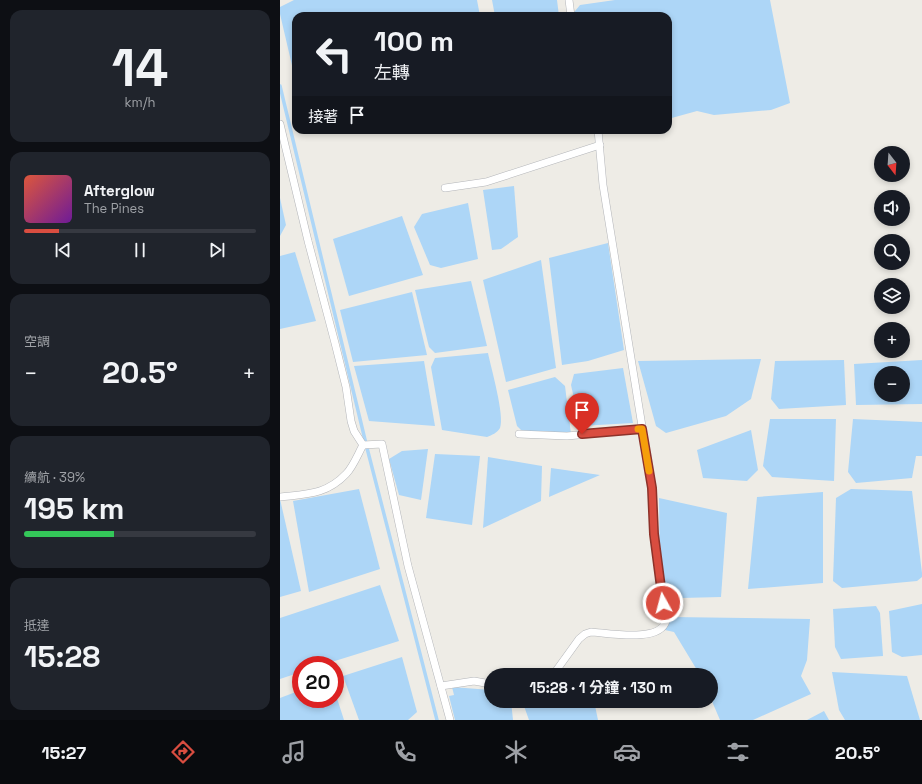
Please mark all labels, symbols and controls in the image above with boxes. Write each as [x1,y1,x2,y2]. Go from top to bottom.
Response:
text: 100 m [374,23,454,59]
icon: left [308,28,360,80]
text: 14 [112,35,168,101]
text: 左轉 [374,61,410,84]
text: km/h [125,94,155,111]
icon: arrive [346,104,368,126]
text: 接著 [308,107,338,126]
north arrow [874,146,910,182]
map controls [874,146,910,402]
text: Afterglow [84,181,155,200]
button: sound [874,190,910,226]
text: The Pines [84,200,144,217]
button: search [874,234,910,270]
icon: previous [52,239,74,261]
icon: pause [129,239,151,261]
icon: next [206,239,228,261]
button: layers [874,278,910,314]
button: + [874,322,910,358]
text: 空調 [24,333,50,350]
text: 20.5° [102,353,178,392]
text: − [24,359,38,387]
text: + [242,359,256,387]
button: − [874,366,910,402]
pin [565,393,599,434]
icon: arrive [571,399,593,421]
text: 續航 · 39% [24,469,85,486]
text: 195 km [24,489,124,528]
position arrow [642,582,684,624]
text: 抵達 [24,617,50,634]
text: 15:28 [24,637,100,676]
speed limit sign: 20 [292,656,344,708]
text: 15:28 · 1 分鐘 · 130 m [530,678,672,697]
icon: directions [169,738,197,766]
icon: music [280,738,308,766]
icon: phone [391,738,419,766]
icon: climate [502,738,530,766]
icon: car [613,738,641,766]
icon: filters [724,738,752,766]
text: 15:27 [41,741,86,764]
text: 20.5° [835,741,880,764]

